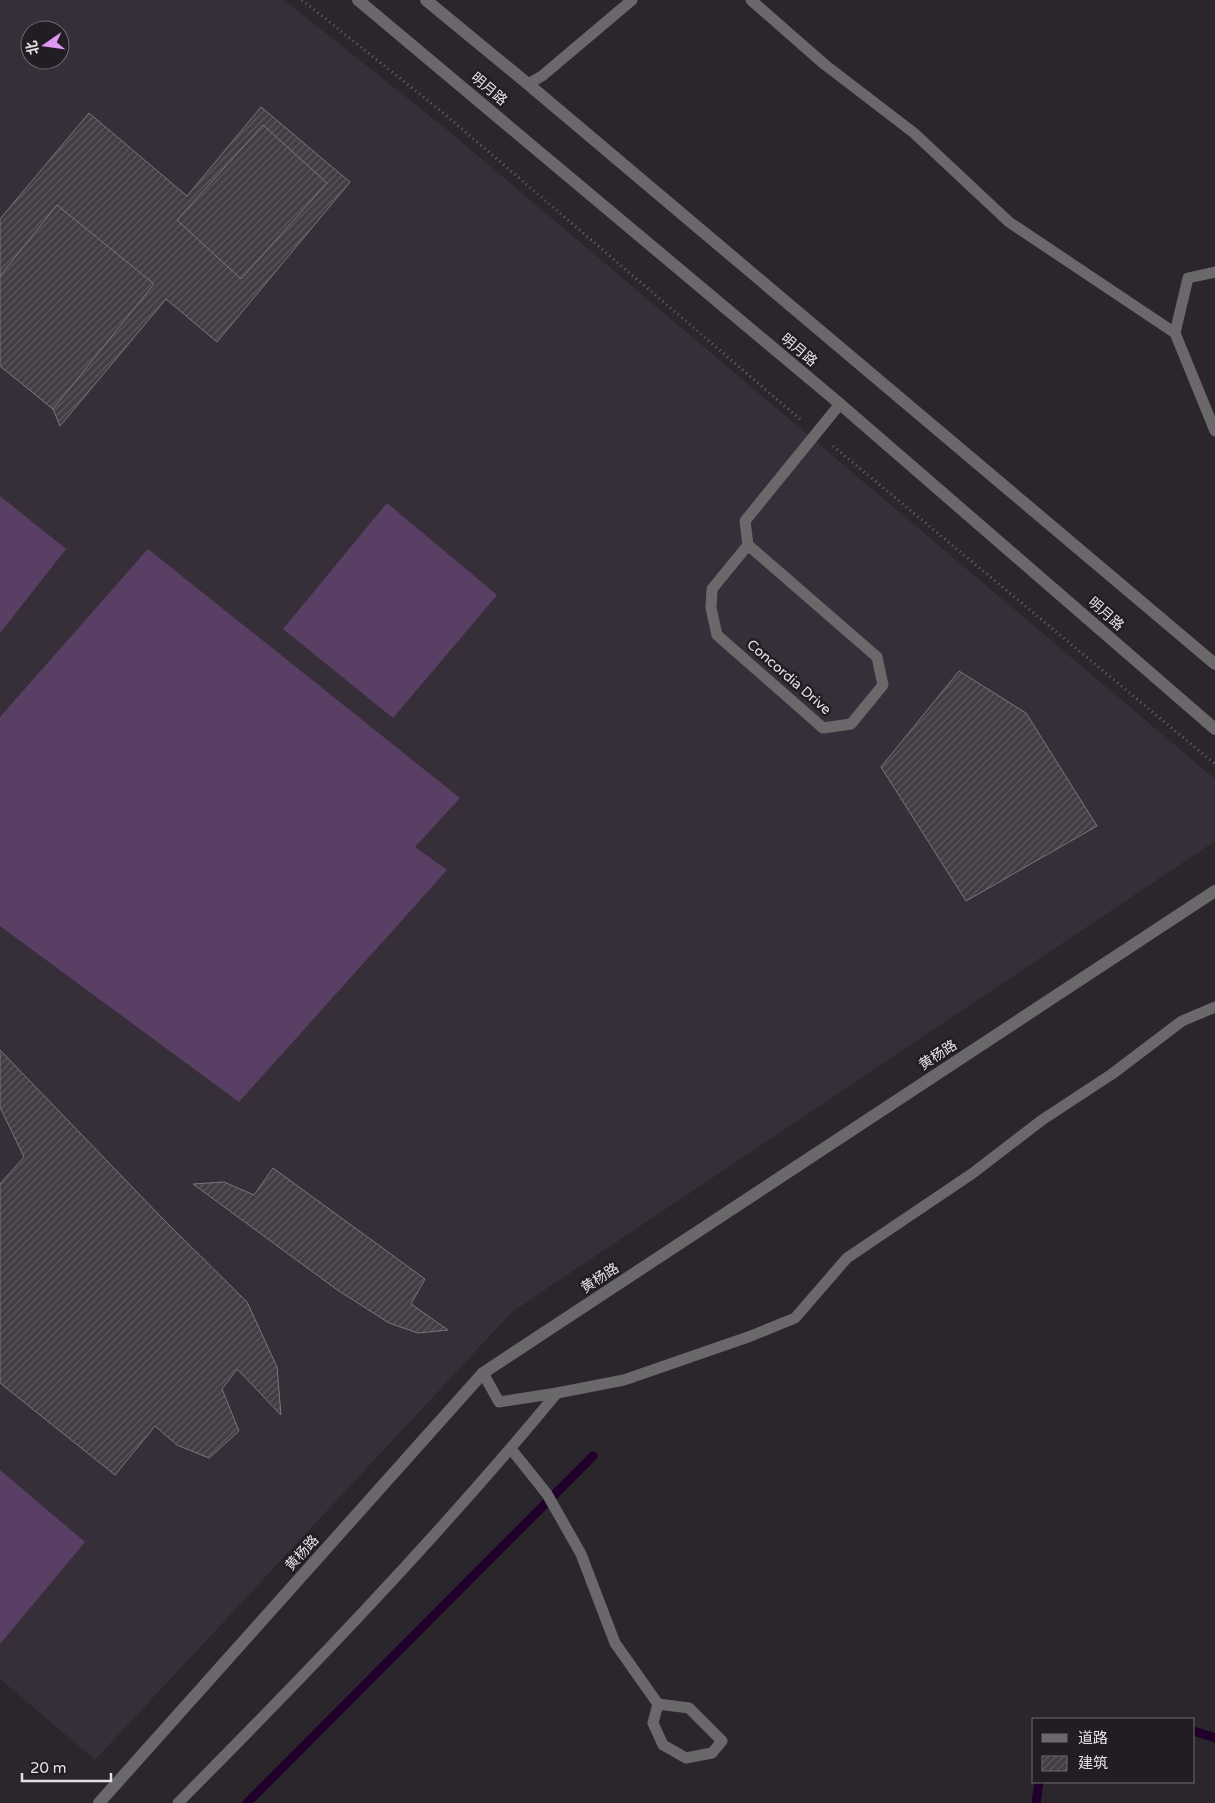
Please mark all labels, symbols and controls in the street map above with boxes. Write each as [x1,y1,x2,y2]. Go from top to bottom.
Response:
north arrow [20,20,70,70]
text: 北 [23,39,43,57]
street label: 明月路 [467,69,511,109]
street label: 明月路 [777,330,821,370]
street label: 明月路 [1085,594,1127,634]
street label: Concordia Drive [743,636,835,718]
street label: 黄杨路 [916,1036,960,1074]
street label: 黄杨路 [578,1259,622,1297]
street label: 黄杨路 [282,1532,322,1574]
legend [1032,1718,1195,1783]
text: 道路 [1078,1729,1108,1747]
scale bar [22,1750,111,1782]
text: 建筑 [1078,1754,1108,1772]
text: 20 m [30,1759,67,1777]

